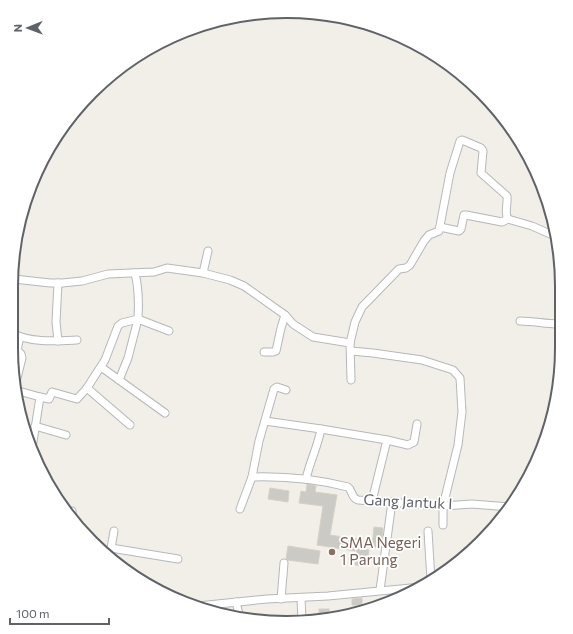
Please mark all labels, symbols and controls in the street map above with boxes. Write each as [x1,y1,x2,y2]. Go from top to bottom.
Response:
north arrow [8,8,48,48]
text: N [11,24,24,32]
street label: Gang Jantuk I [363,490,453,512]
place label: SMA Negeri 1 Parung [340,533,421,568]
marker: SMA Negeri 1 Parung [327,547,337,557]
scale bar [10,600,109,626]
text: 100 m [16,606,50,620]

